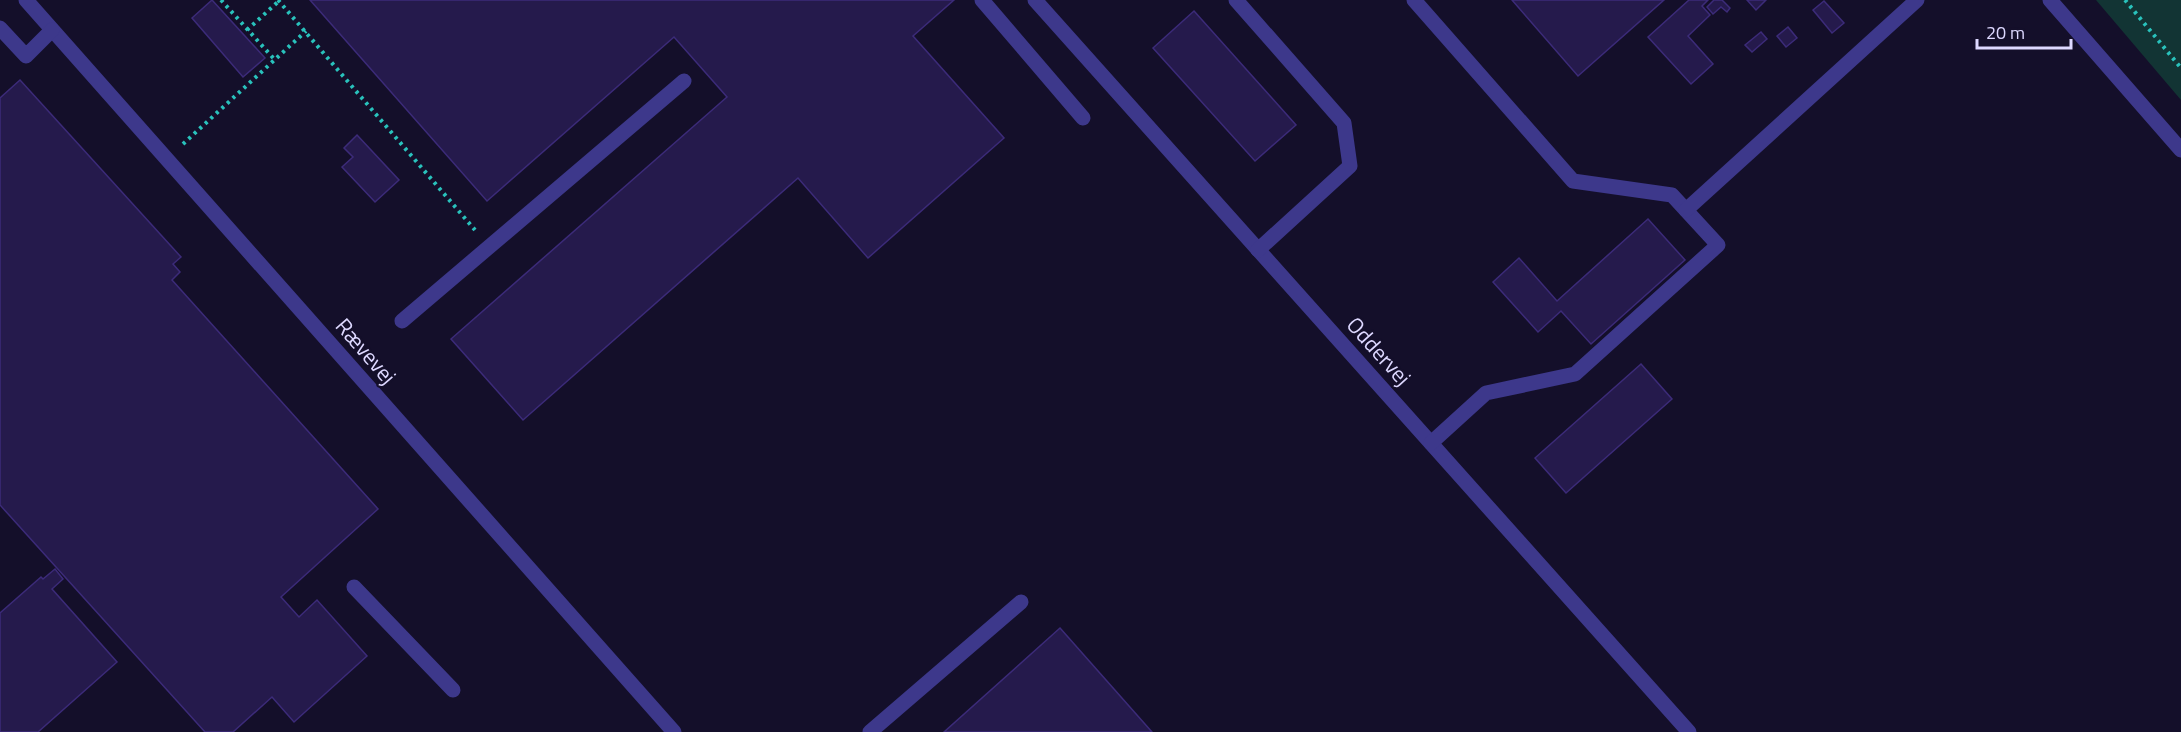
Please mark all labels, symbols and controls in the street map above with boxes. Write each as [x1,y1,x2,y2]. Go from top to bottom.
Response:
scale bar [1977,12,2072,50]
text: 20 m [1986,19,2025,46]
street label: Oddervej [1339,309,1419,393]
street label: Rævevej [327,310,405,392]

